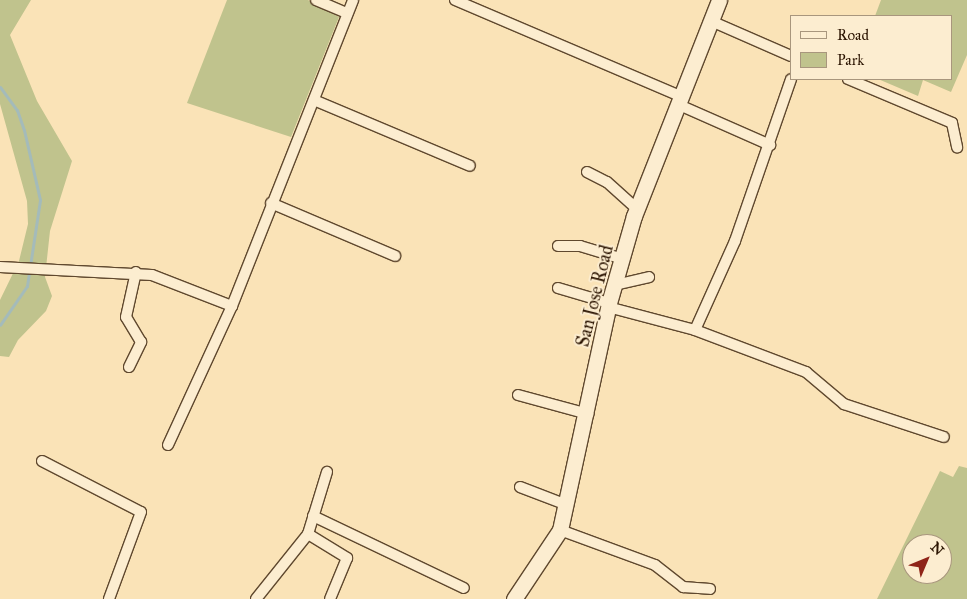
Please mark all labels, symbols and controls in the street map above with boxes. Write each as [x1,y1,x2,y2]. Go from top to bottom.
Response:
legend [790,15,952,80]
text: Road [837,26,869,44]
text: Park [837,51,864,69]
street label: San Jose Road [572,243,618,349]
north arrow [902,534,952,584]
text: N [927,539,947,559]

